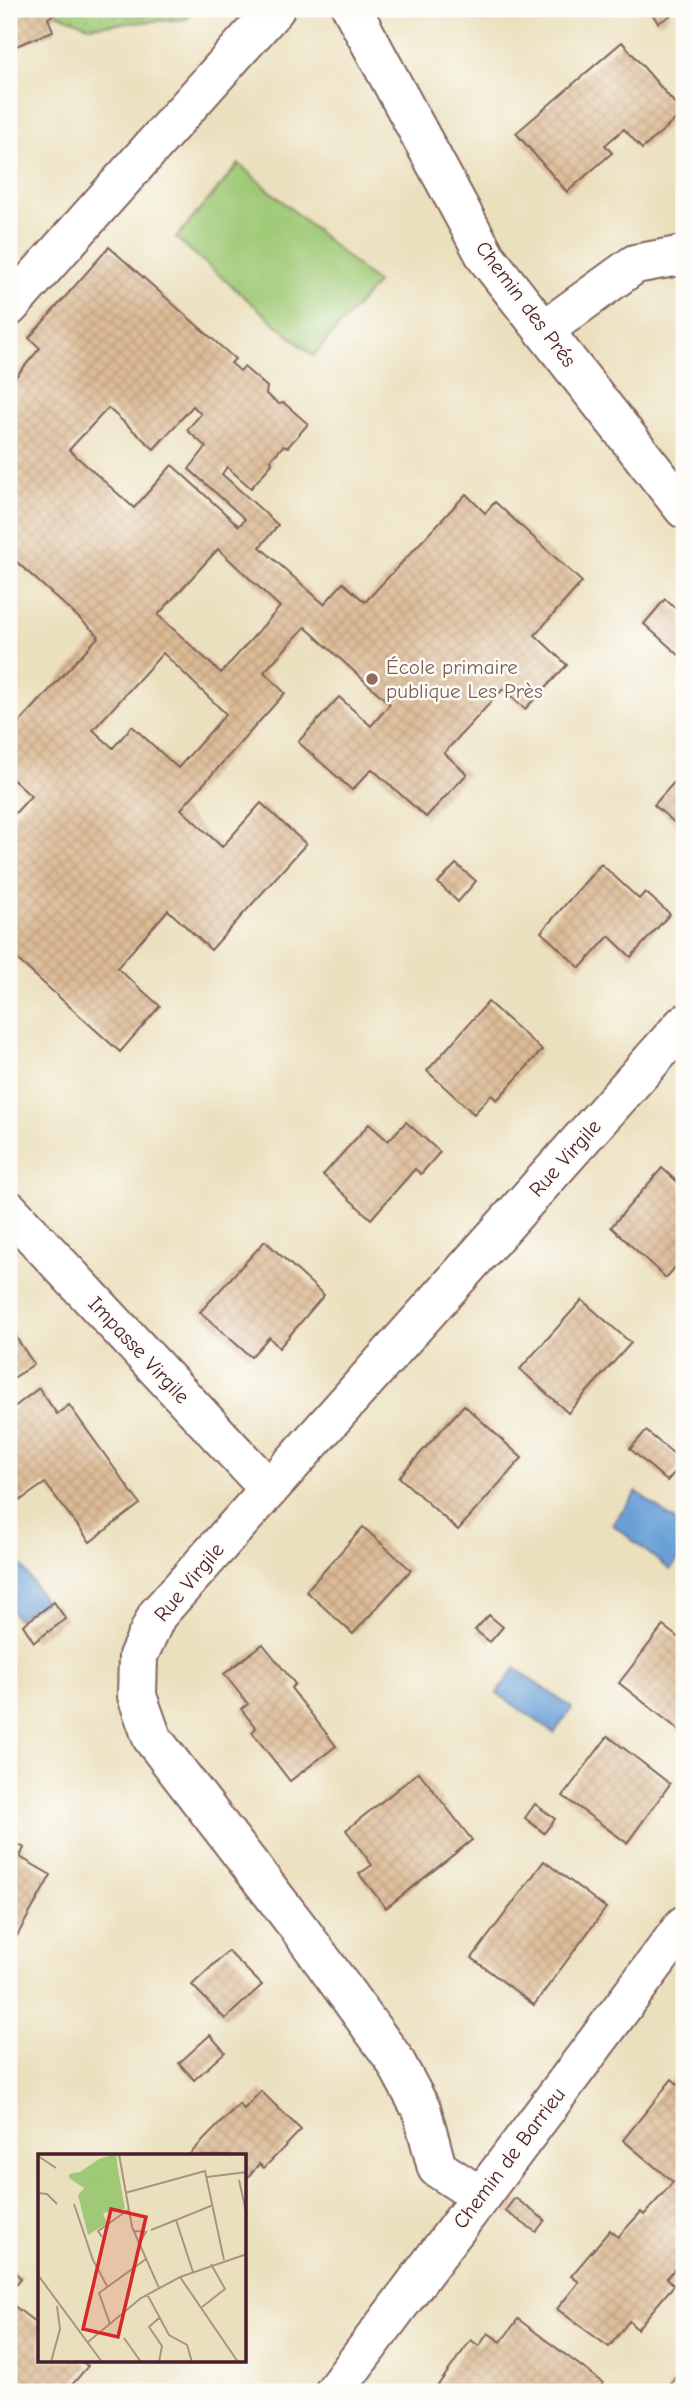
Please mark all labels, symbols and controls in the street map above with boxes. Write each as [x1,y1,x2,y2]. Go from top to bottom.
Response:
street label: Chemin des Prés [471,236,581,372]
place label: École primaire publique Les Près [386,655,543,703]
marker: École primaire publique Les Près [364,671,380,687]
street label: Rue Virgile [524,1114,606,1202]
street label: Impasse Virgile [83,1292,195,1408]
street label: Rue Virgile [149,1538,229,1626]
street label: Chemin de Barrieu [448,2083,570,2233]
inset map [38,2154,247,2362]

